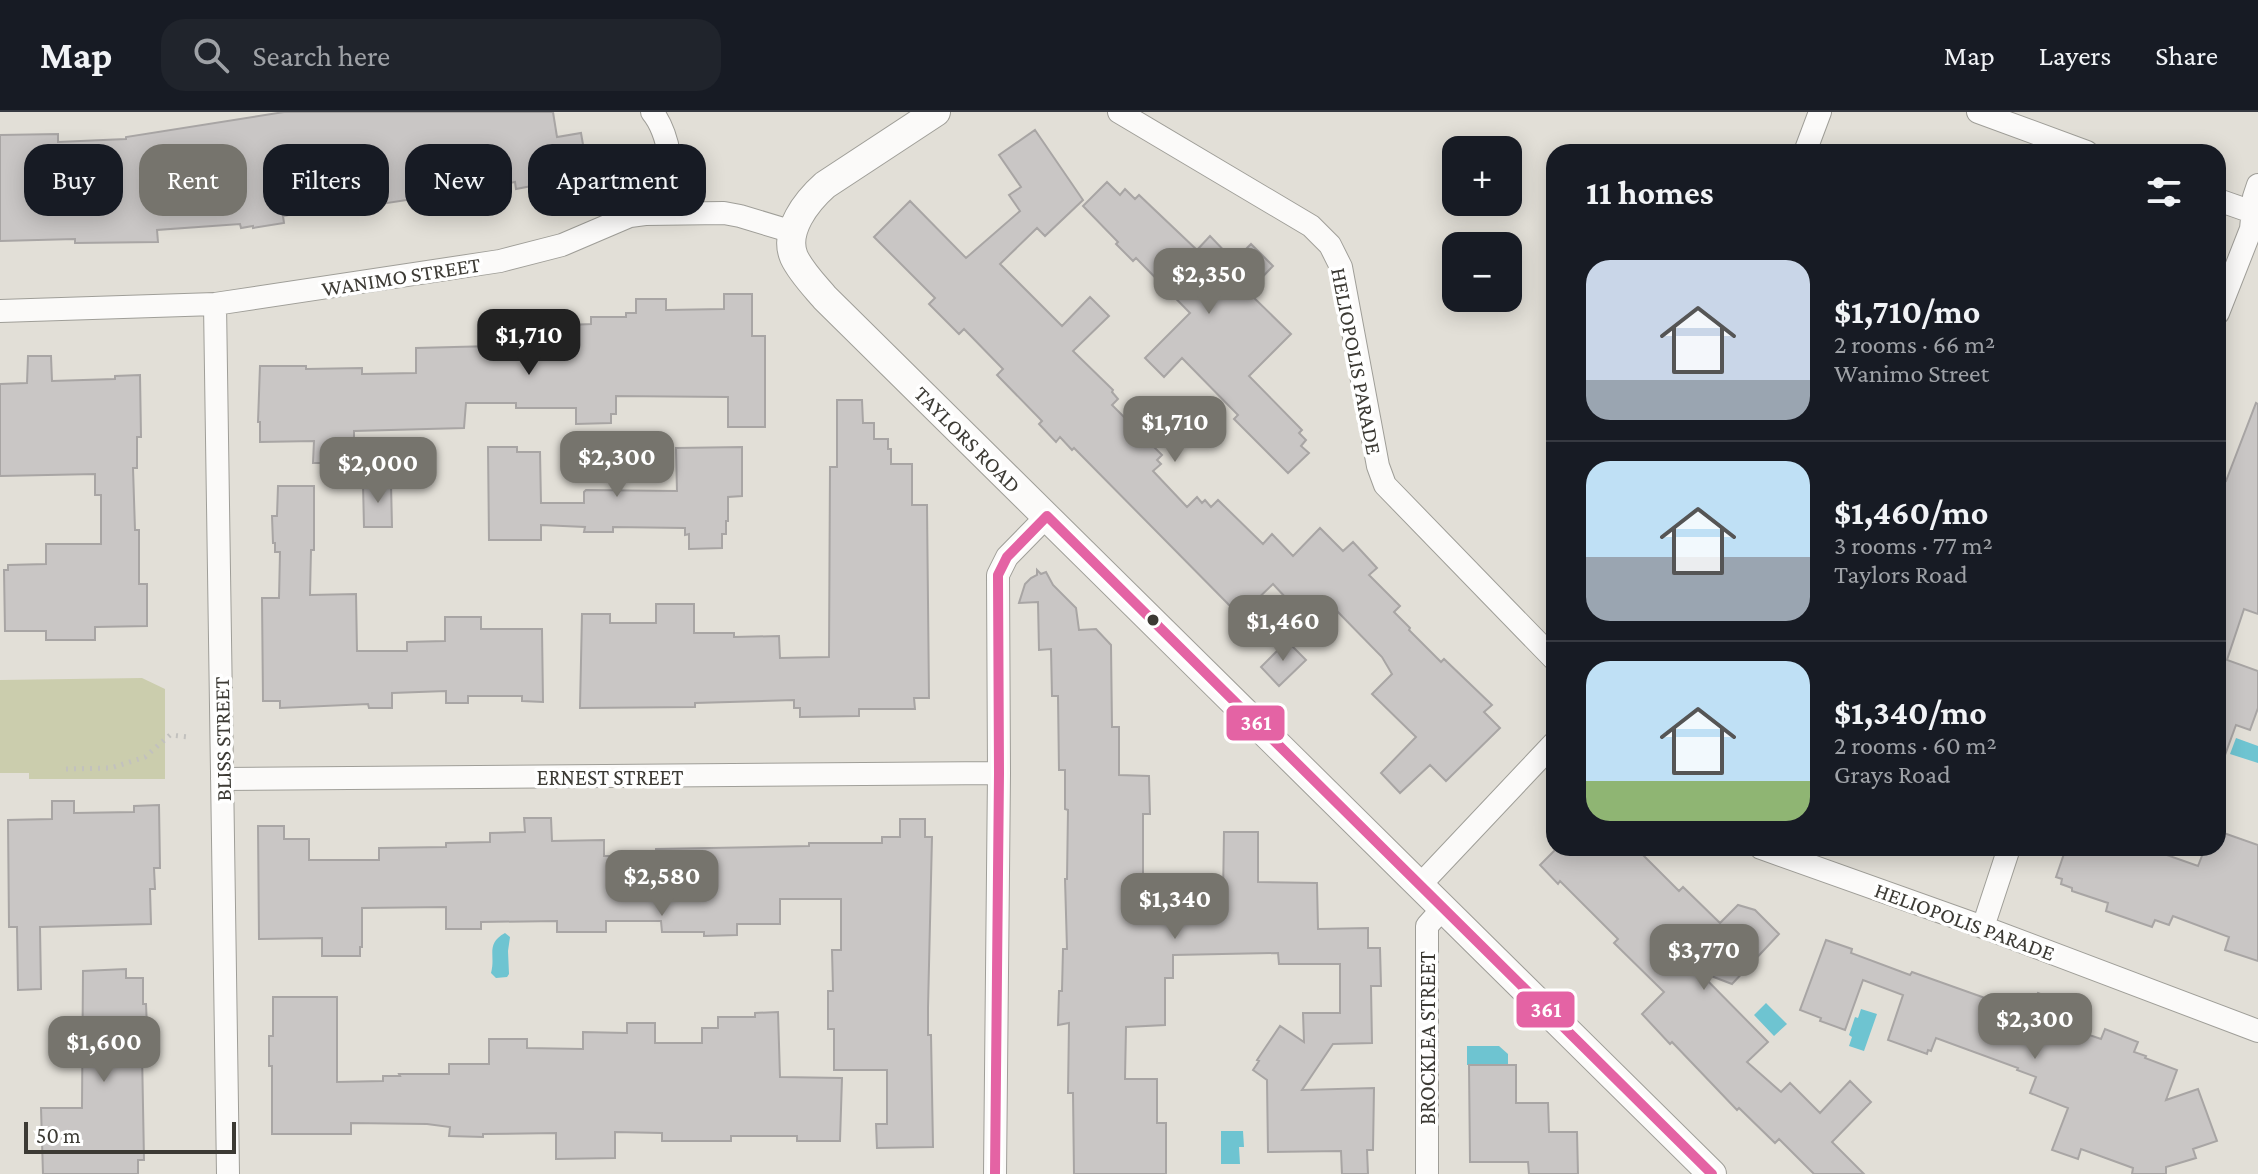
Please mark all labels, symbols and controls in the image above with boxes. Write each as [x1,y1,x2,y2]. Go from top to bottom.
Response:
search box [161,19,721,91]
icon: search [189,33,233,77]
text: Map [40,34,113,76]
text: Search here [253,39,390,72]
text: Map [1944,40,1995,71]
text: Layers [2039,40,2111,71]
text: Share [2155,40,2218,71]
map controls [1442,136,1522,312]
button: + [1442,136,1522,216]
chip: Buy [24,144,123,216]
chip: Rent [139,144,247,216]
chip: Filters [263,144,389,216]
chip: New [405,144,512,216]
chip: Apartment [528,144,706,216]
icon: filters [2142,170,2186,214]
text: 11 homes [1586,174,1714,211]
button: − [1442,232,1522,312]
pin: $2,350 [1144,248,1274,316]
street label: WANIMO STREET [320,252,482,301]
text: $2,350 [1172,259,1246,288]
street label: HELIOPOLIS PARADE [1326,265,1387,457]
icon: home [1650,292,1746,388]
text: $1,710/mo [1834,293,1981,330]
pin: $1,710 [464,309,594,377]
text: $1,710 [495,320,563,349]
text: 2 rooms · 66 m² [1834,330,1995,359]
text: Wanimo Street [1834,359,1989,388]
street label: TAYLORS ROAD [909,381,1026,498]
pin: $1,710 [1110,396,1240,464]
text: $1,710 [1141,407,1209,436]
pin: $2,300 [552,431,682,499]
pin: $2,000 [313,437,443,505]
text: $2,300 [578,442,656,471]
text: $2,000 [338,448,418,477]
icon: home [1650,493,1746,589]
text: $1,460/mo [1834,494,1989,531]
text: 3 rooms · 77 m² [1834,531,1993,560]
text: Taylors Road [1834,560,1968,589]
pin: $1,460 [1218,595,1348,663]
text: $1,460 [1246,606,1320,635]
unlabelled marker [1145,612,1161,628]
street label: BLISS STREET [209,676,236,801]
icon: home [1650,693,1746,789]
text: $1,340/mo [1834,694,1987,731]
line badge: 361 [1225,704,1286,742]
text: 361 [1241,710,1271,735]
text: 2 rooms · 60 m² [1834,731,1997,760]
text: Grays Road [1834,760,1951,789]
street label: ERNEST STREET [536,765,684,790]
pin: $2,580 [597,850,727,918]
text: $2,580 [623,861,701,890]
pin: $1,340 [1110,873,1240,941]
street label: HELIOPOLIS PARADE [1871,877,2058,966]
text: $1,340 [1139,884,1211,913]
pin: $3,770 [1639,924,1769,992]
text: $3,770 [1668,935,1740,964]
street label: BROCKLEA STREET [1415,951,1440,1125]
line badge: 361 [1515,990,1576,1029]
pin: $2,300 [1970,993,2100,1061]
text: 361 [1531,997,1561,1022]
text: $2,300 [1996,1004,2074,1033]
pin: $1,600 [39,1016,169,1084]
text: $1,600 [66,1027,142,1056]
scale bar [24,1118,236,1154]
text: 50 m [36,1123,81,1148]

